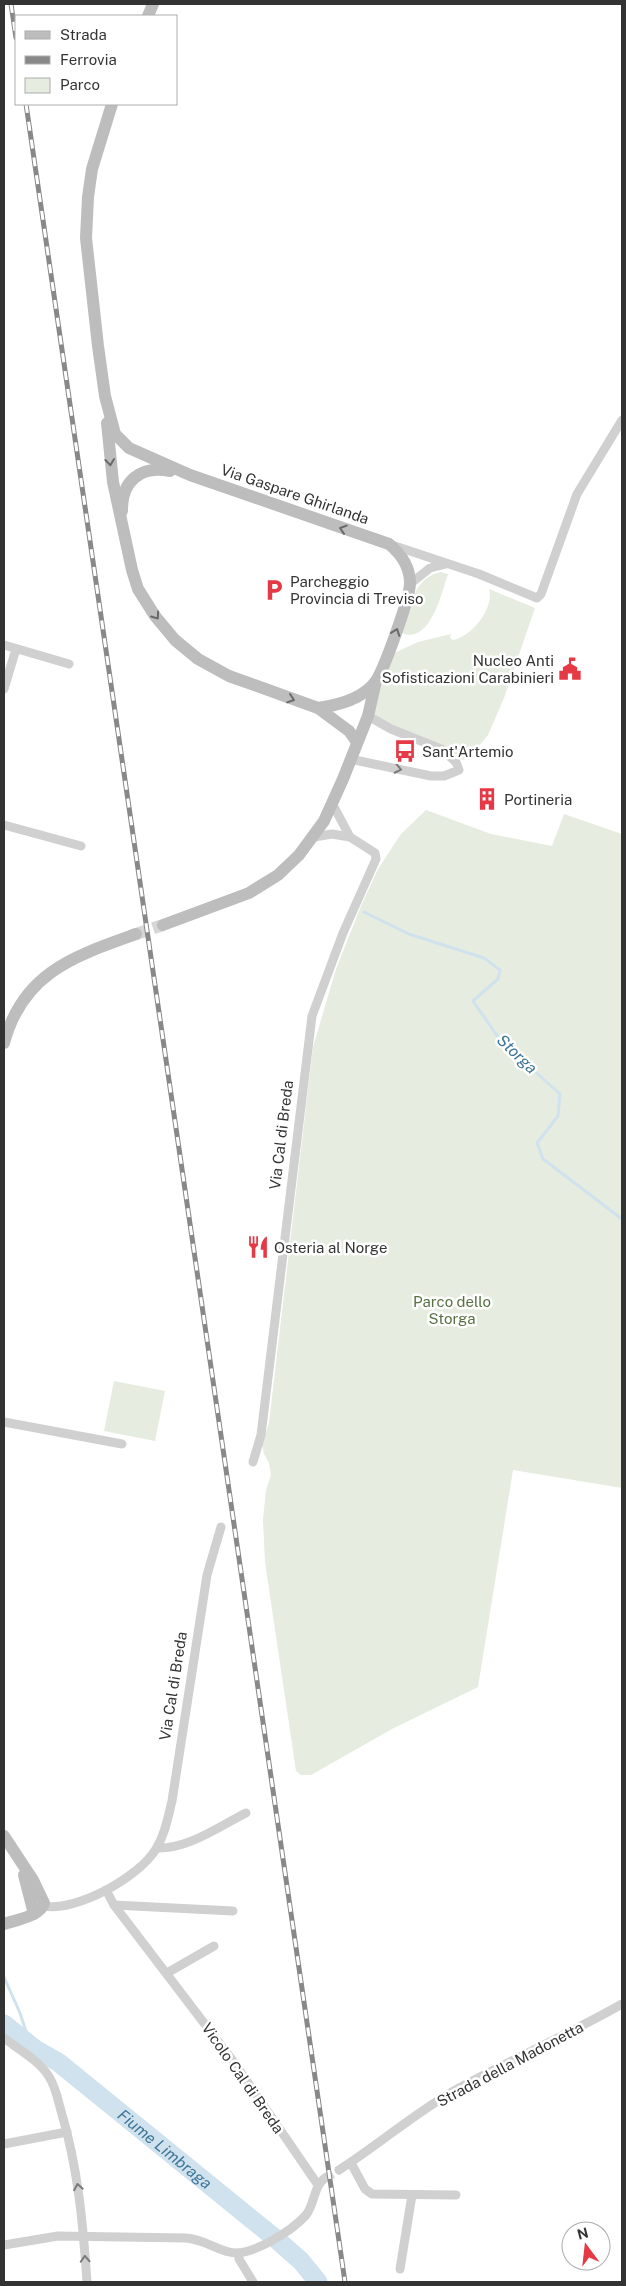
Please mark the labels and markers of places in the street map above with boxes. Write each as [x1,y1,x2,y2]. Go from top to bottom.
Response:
place label: Parcheggio Provincia di Treviso [290,573,423,607]
parking icon: Parcheggio Provincia di Treviso [261,577,287,603]
place label: Nucleo Anti Sofisticazioni Carabinieri [382,652,554,686]
public building icon: Nucleo Anti Sofisticazioni Carabinieri [557,656,583,682]
bus stop icon: Sant'Artemio [392,738,418,764]
place label: Sant'Artemio [422,743,513,760]
building icon: Portineria [474,786,500,812]
place label: Portineria [504,791,572,808]
restaurant icon: Osteria al Norge [245,1234,271,1260]
place label: Osteria al Norge [274,1239,387,1256]

